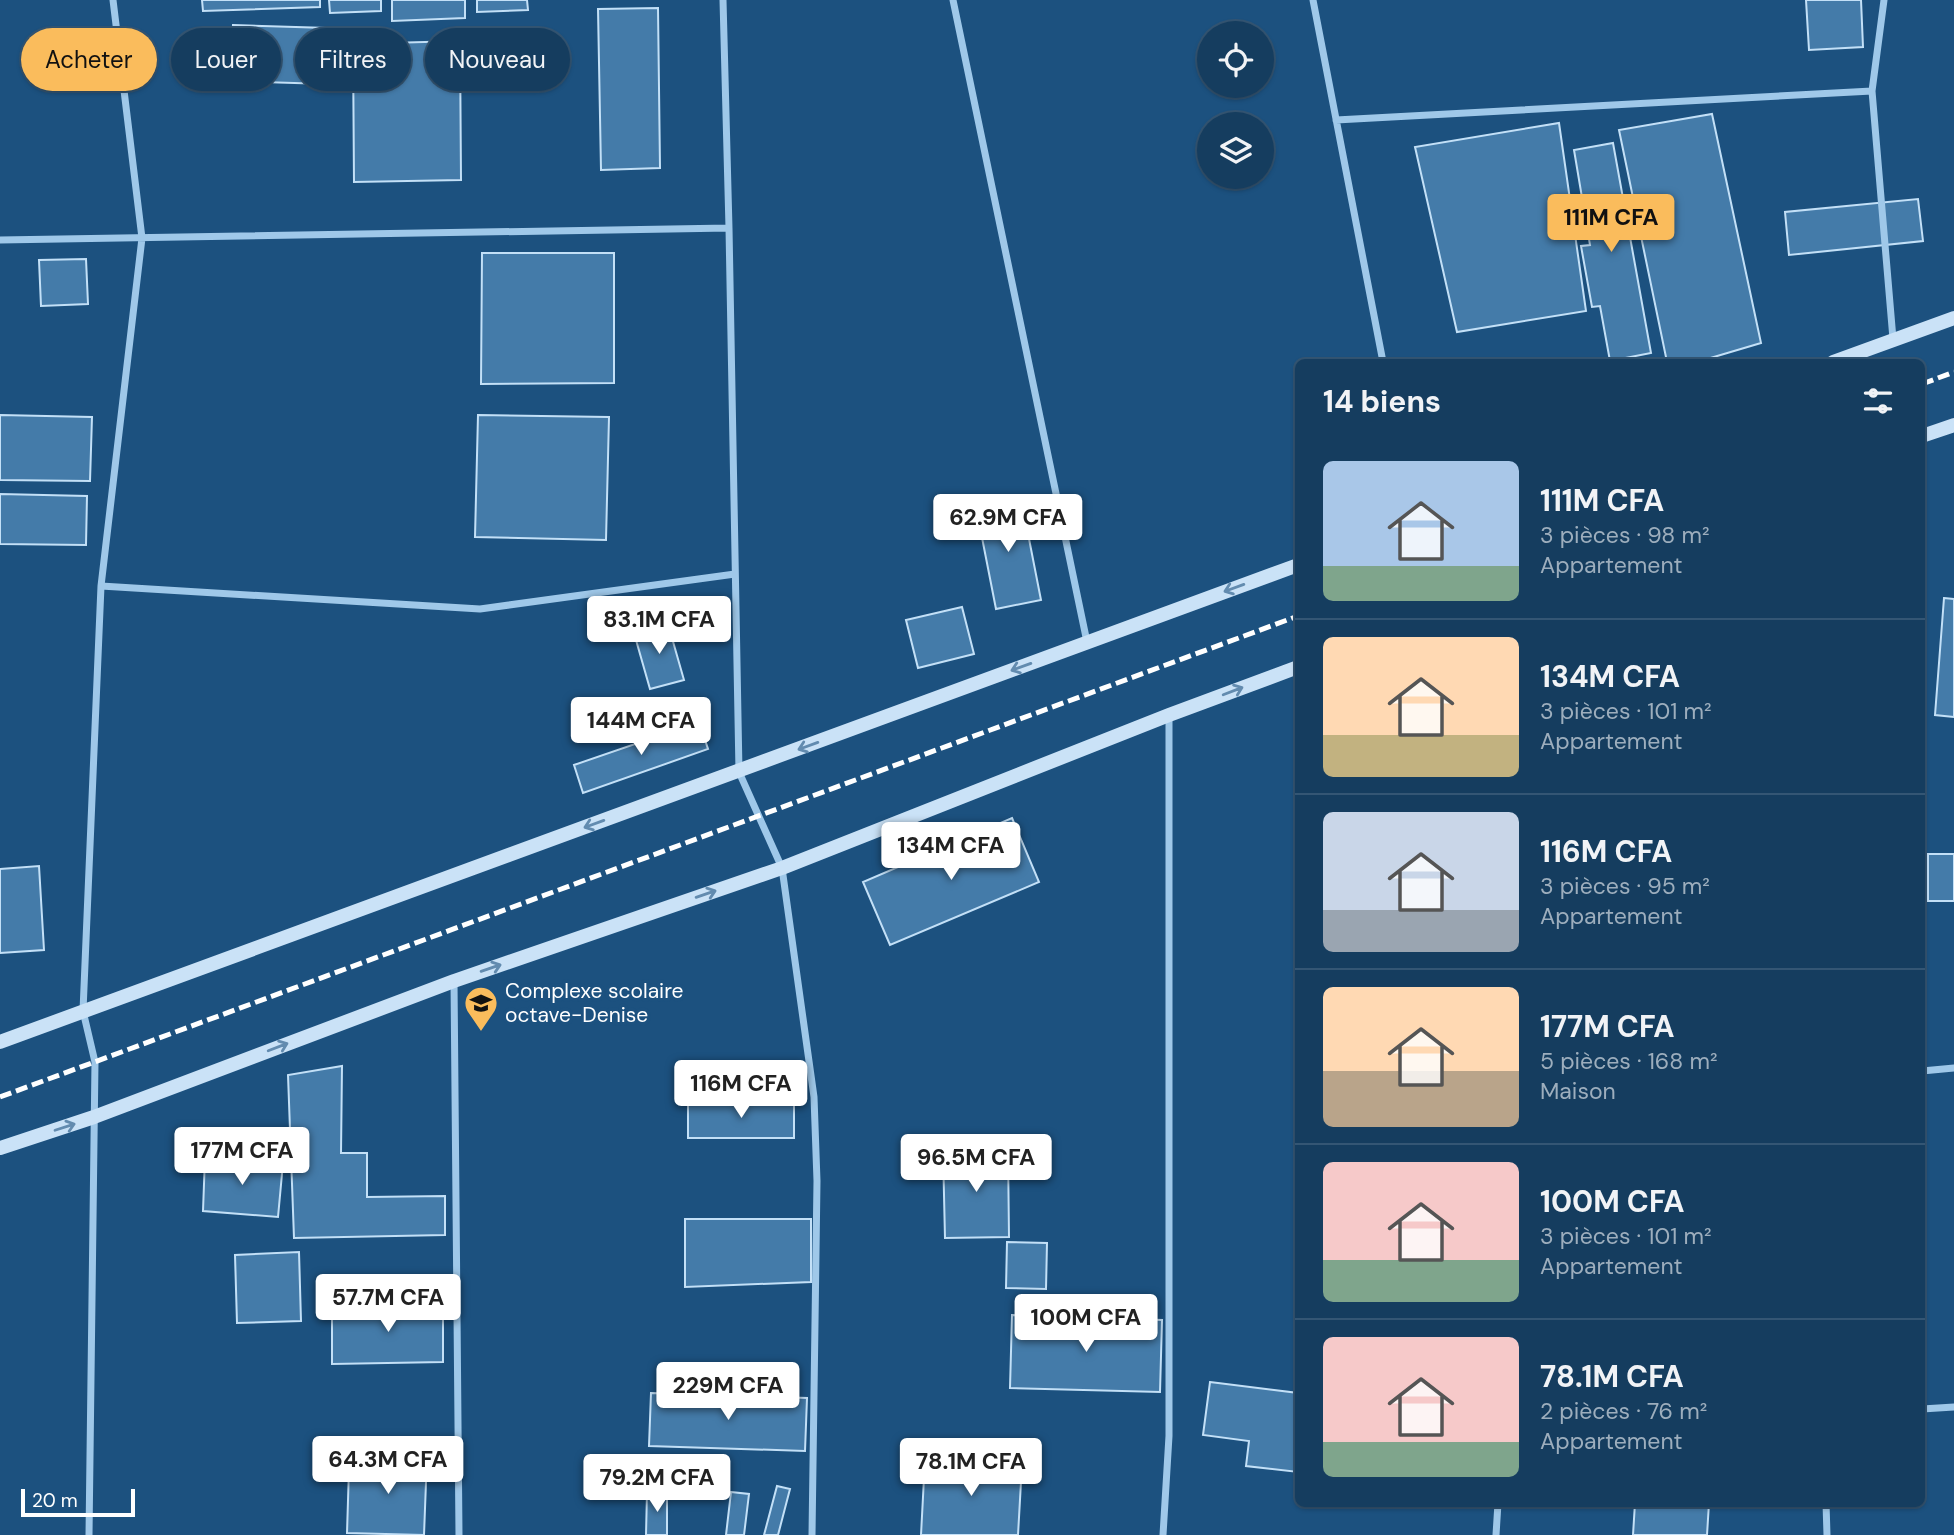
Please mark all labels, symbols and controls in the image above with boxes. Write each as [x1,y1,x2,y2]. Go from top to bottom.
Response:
map controls [1197,21,1274,189]
button: locate [1197,21,1274,98]
chip: Acheter [21,28,157,91]
chip: Louer [171,28,281,91]
chip: Filtres [295,28,411,91]
chip: Nouveau [425,28,570,91]
button: layers [1197,112,1274,189]
pin: 111M CFA [1539,194,1683,254]
text: 111M CFA [1563,202,1659,232]
text: 14 biens [1323,382,1441,421]
icon: filters [1859,382,1897,420]
text: 111M CFA [1540,481,1664,520]
icon: home [1379,489,1463,573]
pin: 62.9M CFA [928,494,1088,554]
text: 62.9M CFA [949,502,1067,532]
text: 3 pièces · 98 m² [1540,520,1710,550]
text: Appartement [1540,550,1683,580]
one-way arrow [1224,583,1246,595]
pin: 83.1M CFA [579,596,739,656]
text: 83.1M CFA [603,604,715,634]
text: 134M CFA [1540,657,1680,696]
one-way arrow [1011,662,1032,674]
icon: home [1379,665,1463,749]
one-way arrow [1222,684,1244,697]
text: 3 pièces · 101 m² [1540,696,1712,726]
pin: 144M CFA [569,698,713,757]
text: 144M CFA [587,705,695,735]
text: Appartement [1540,726,1683,756]
one-way arrow [797,741,819,753]
one-way arrow [584,819,606,832]
pin: 134M CFA [879,822,1023,882]
text: 134M CFA [897,830,1005,860]
text: 116M CFA [1540,832,1672,871]
icon: home [1379,840,1463,924]
text: 3 pièces · 95 m² [1540,871,1710,901]
one-way arrow [695,887,717,899]
text: Appartement [1540,901,1683,931]
one-way arrow [480,961,502,973]
place label: Complexe scolaire octave-Denise [505,977,684,1029]
school or university icon: Complexe scolaire octave-Denise [462,984,500,1033]
text: 177M CFA [1540,1007,1675,1046]
icon: home [1379,1015,1463,1099]
one-way arrow [267,1040,289,1053]
text: 5 pièces · 168 m² [1540,1046,1718,1076]
pin: 116M CFA [669,1060,813,1120]
text: 116M CFA [690,1068,792,1098]
text: Maison [1540,1076,1616,1106]
one-way arrow [54,1120,76,1133]
pin: 177M CFA [170,1128,314,1187]
pin: 96.5M CFA [896,1134,1056,1194]
text: 177M CFA [190,1135,294,1165]
text: 96.5M CFA [917,1142,1035,1172]
text: 100M CFA [1540,1182,1685,1221]
icon: home [1379,1190,1463,1274]
text: 3 pièces · 101 m² [1540,1221,1712,1251]
text: Appartement [1540,1251,1683,1281]
pin: 57.7M CFA [308,1274,468,1334]
text: 57.7M CFA [332,1282,444,1312]
pin: 100M CFA [1014,1294,1158,1354]
text: 100M CFA [1031,1302,1141,1332]
text: 78.1M CFA [1540,1357,1684,1396]
pin: 229M CFA [656,1362,800,1422]
icon: home [1379,1365,1463,1449]
text: 229M CFA [672,1370,784,1400]
text: 2 pièces · 76 m² [1540,1396,1707,1426]
text: Appartement [1540,1426,1683,1456]
pin: 64.3M CFA [308,1436,468,1496]
pin: 78.1M CFA [891,1438,1051,1498]
text: 64.3M CFA [328,1444,448,1474]
text: 78.1M CFA [916,1446,1026,1476]
pin: 79.2M CFA [577,1454,737,1514]
text: 79.2M CFA [599,1462,715,1492]
scale bar [21,1486,135,1518]
text: 20 m [32,1488,78,1513]

